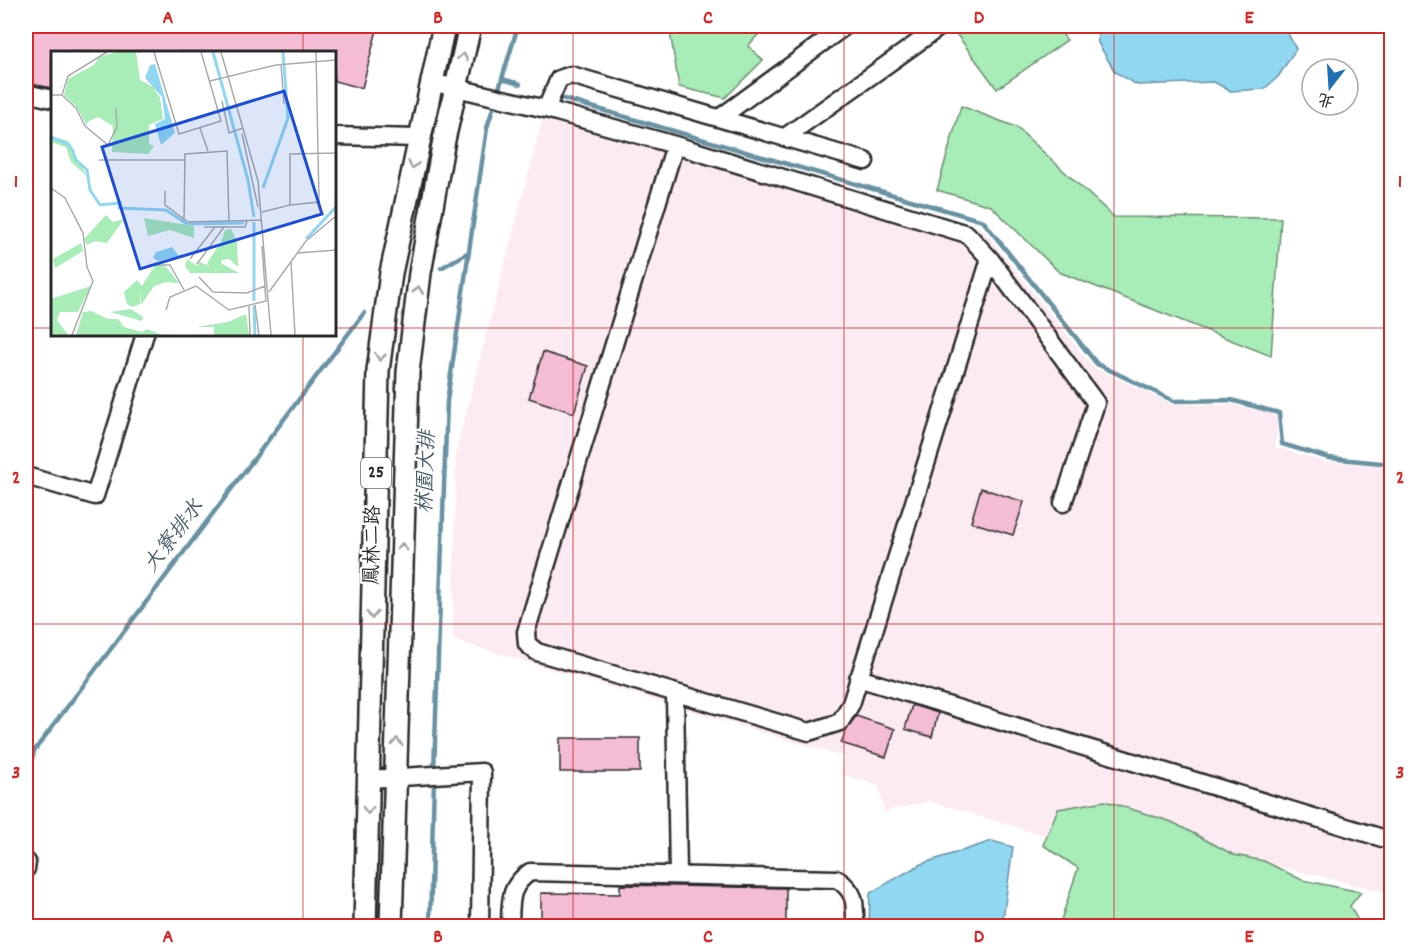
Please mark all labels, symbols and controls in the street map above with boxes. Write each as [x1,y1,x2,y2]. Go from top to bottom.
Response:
text: A [163,5,174,33]
text: B [433,5,443,33]
text: C [703,5,713,33]
text: D [974,5,985,33]
text: E [1244,5,1254,33]
inset map [51,51,336,336]
one-way arrow [456,53,469,63]
north arrow [1300,57,1360,117]
text: 北 [1315,86,1337,112]
one-way arrow [407,159,420,169]
text: 1 [14,169,18,197]
text: 1 [1398,169,1402,197]
one-way arrow [411,285,423,294]
one-way arrow [374,352,387,361]
water label: 林園大排 [412,428,445,514]
road number: 25 [361,458,391,488]
text: 2 [12,465,20,493]
text: 2 [1396,465,1404,493]
water label: 大寮排水 [138,494,213,580]
street label: 鳳林二路 [359,504,389,585]
one-way arrow [396,543,409,552]
one-way arrow [366,610,379,619]
one-way arrow [390,738,403,747]
text: 3 [12,760,20,788]
text: 3 [1396,760,1404,788]
one-way arrow [362,805,374,814]
text: A [163,924,174,952]
text: B [433,924,443,952]
text: C [703,924,713,952]
text: D [974,924,985,952]
text: E [1244,924,1254,952]

